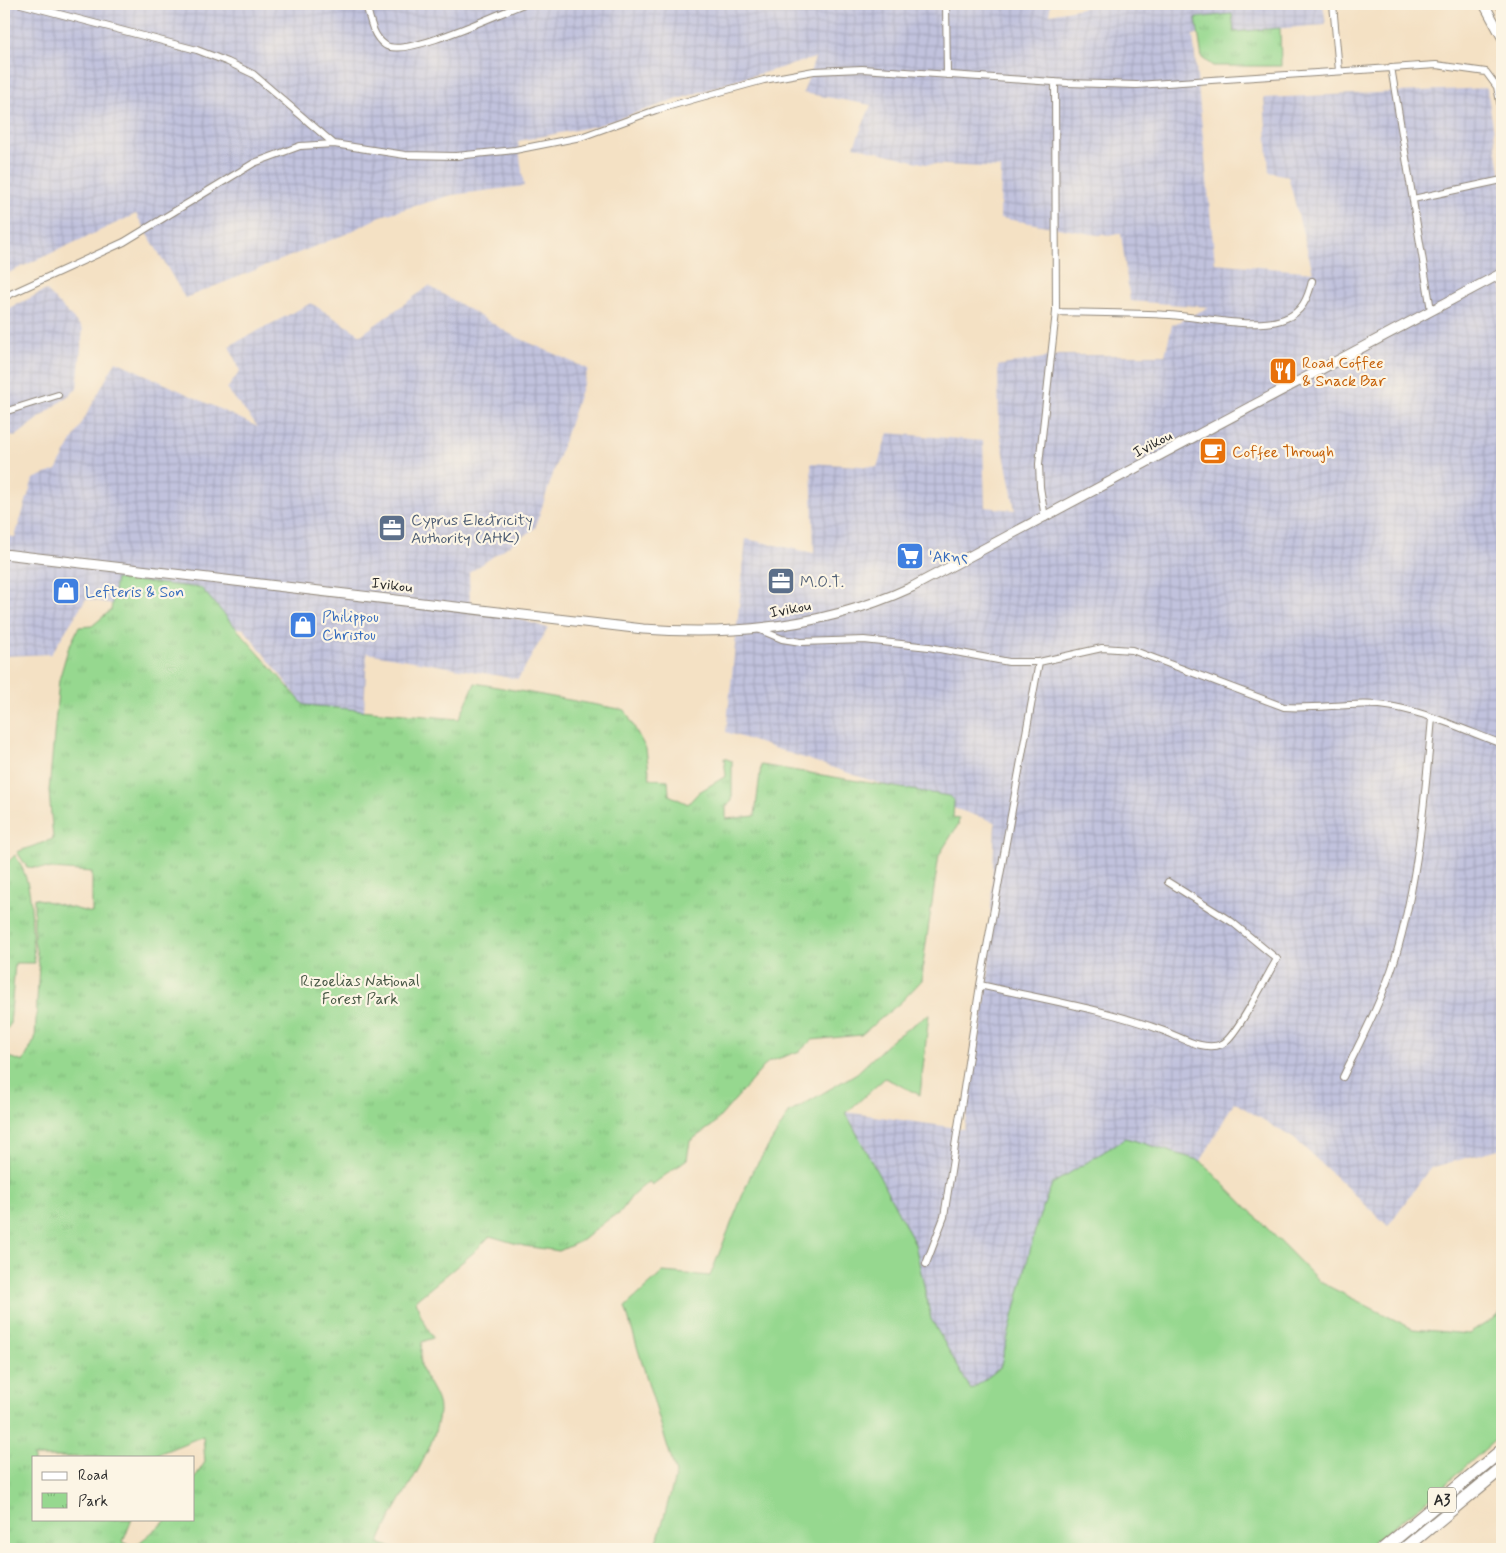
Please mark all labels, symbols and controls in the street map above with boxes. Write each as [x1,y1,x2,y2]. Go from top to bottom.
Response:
place label: Road Coffee & Snack Bar [1302,353,1386,392]
restaurant icon: Road Coffee & Snack Bar [1268,356,1298,386]
street label: Ivikou [1129,425,1176,463]
cafe icon: Coffee Through [1198,436,1228,466]
place label: Coffee Through [1232,442,1334,463]
place label: Cyprus Electricity Authority (AHK) [411,510,533,549]
office icon: Cyprus Electricity Authority (AHK) [377,513,407,543]
supermarket icon: 'Ακης [895,541,925,571]
place label: 'Ακης [929,547,968,568]
office icon: M.O.T. [766,566,796,596]
place label: M.O.T. [800,572,844,593]
street label: Ivikou [370,573,414,598]
shop icon: Lefteris & Son [51,576,81,606]
place label: Lefteris & Son [85,582,184,603]
street label: Ivikou [768,595,813,624]
place label: Philippou Christou [322,607,379,646]
shop icon: Philippou Christou [288,610,318,640]
park label: Rizoelias National Forest Park [300,971,420,1010]
legend [32,1456,195,1520]
text: Road [78,1466,108,1486]
road number: A3 [1428,1488,1456,1512]
text: Park [78,1492,108,1512]

